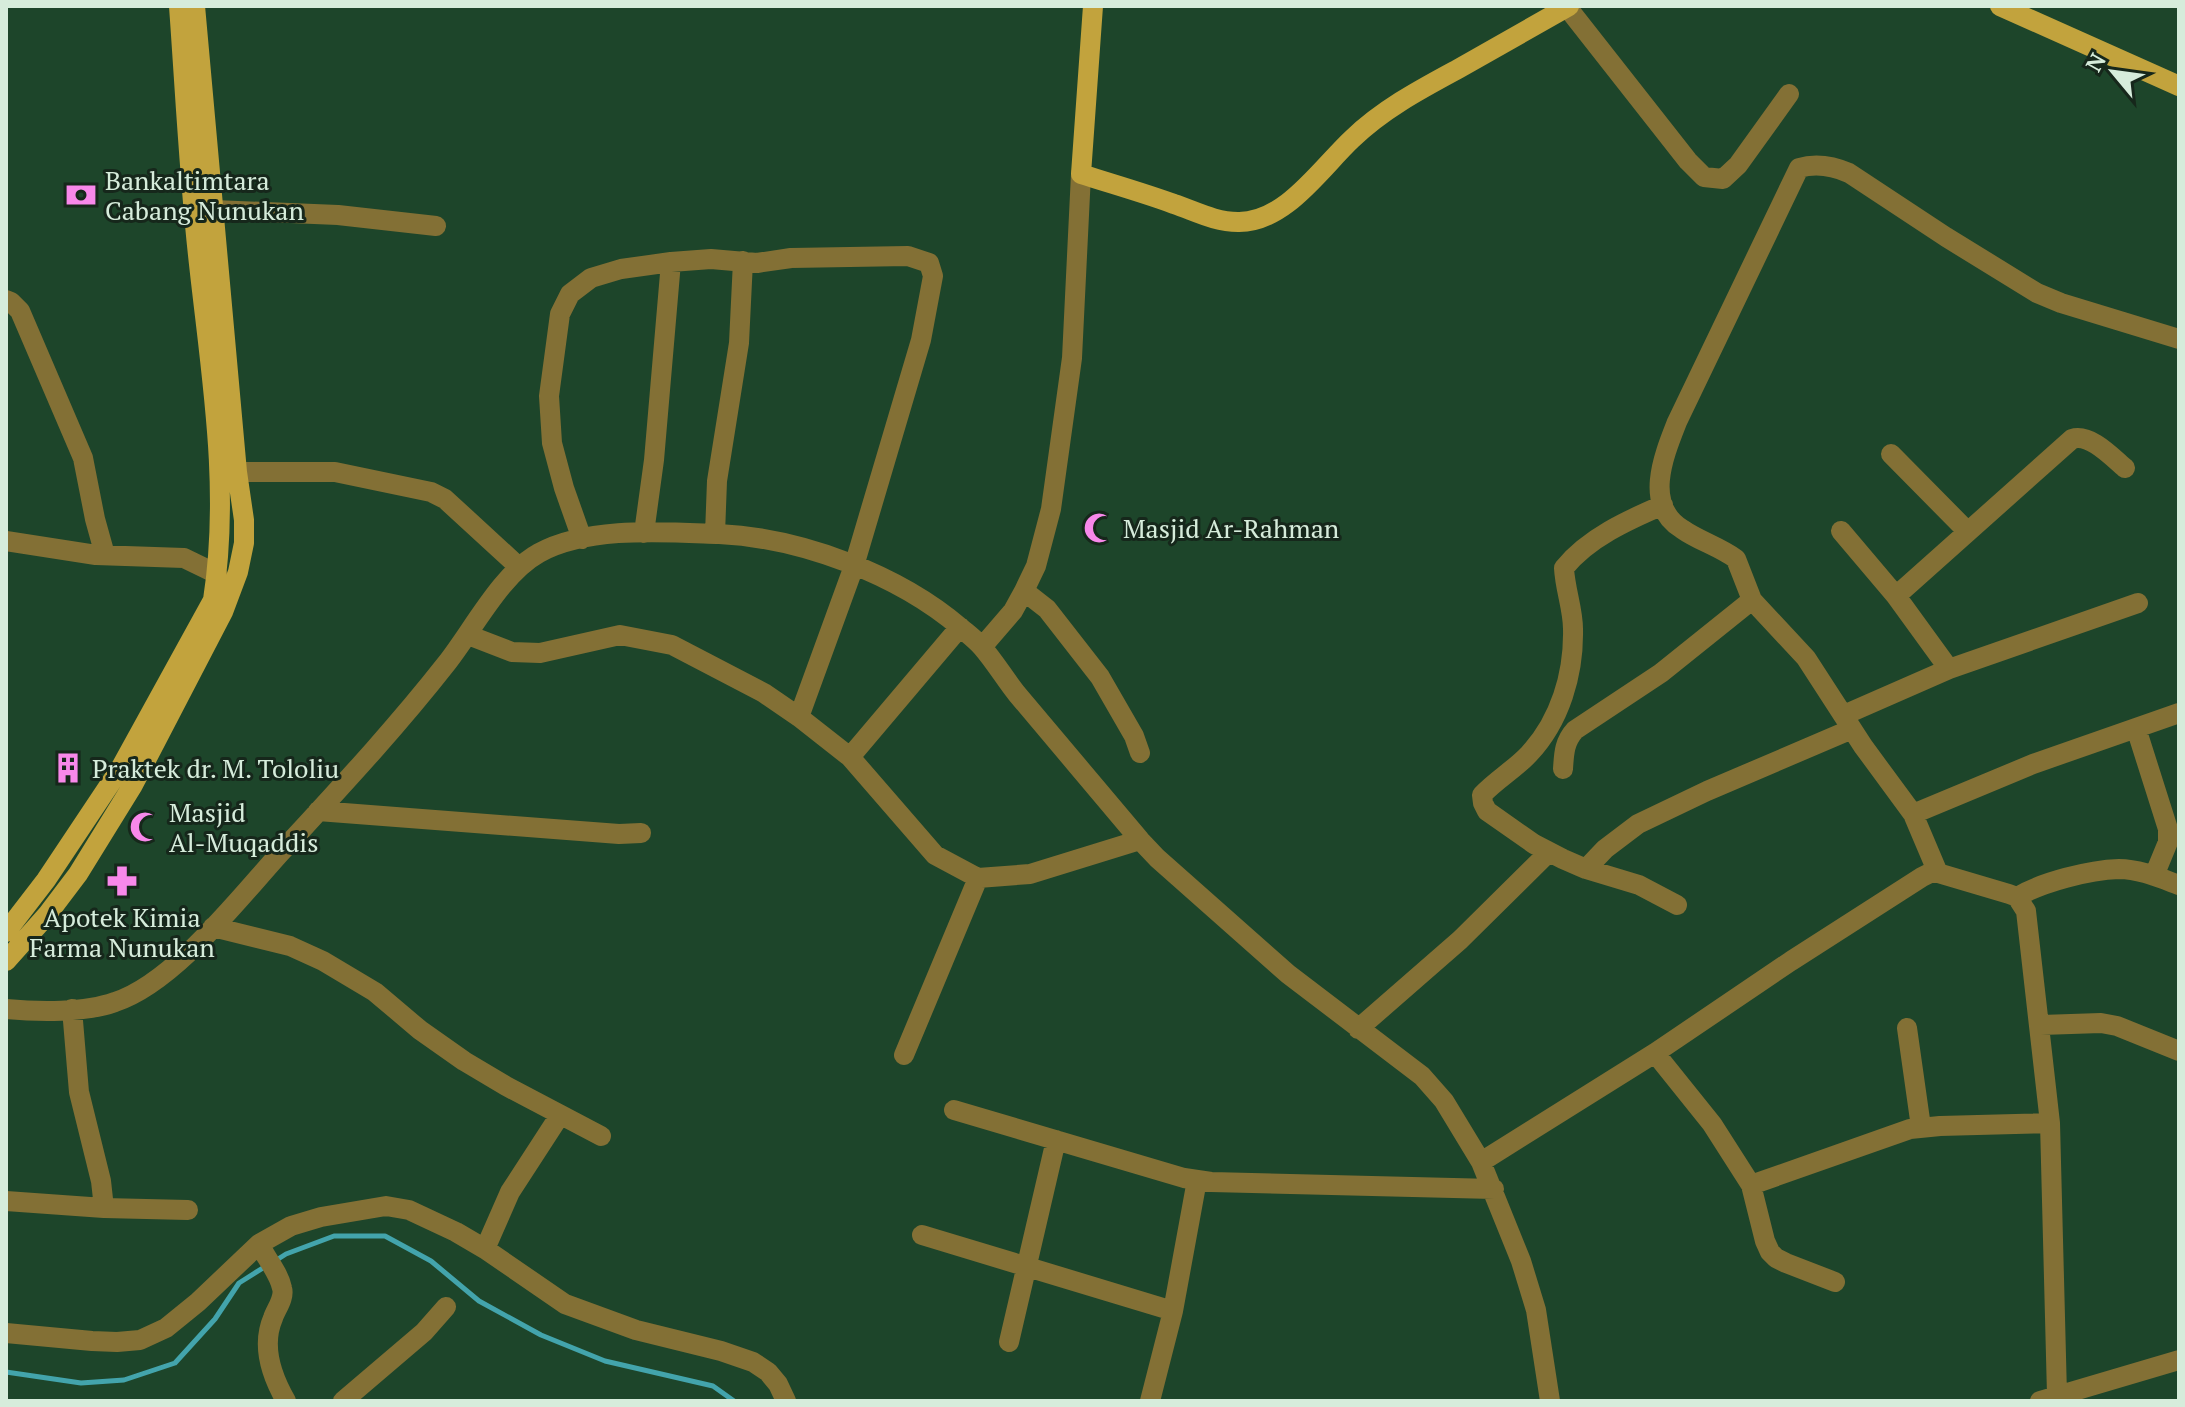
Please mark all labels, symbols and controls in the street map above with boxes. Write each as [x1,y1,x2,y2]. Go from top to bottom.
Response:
north arrow [2073,32,2153,112]
text: N [2078,47,2112,76]
place label: Bankaltimtara Cabang Nunukan [105,163,304,227]
bank icon: Bankaltimtara Cabang Nunukan [64,178,98,212]
mosque icon: Masjid Ar-Rahman [1082,511,1116,545]
place label: Masjid Ar-Rahman [1123,511,1339,545]
building icon: Praktek dr. M. Tololiu [51,751,85,785]
place label: Praktek dr. M. Tololiu [92,751,339,785]
place label: Masjid Al-Muqaddis [169,795,318,859]
mosque icon: Masjid Al-Muqaddis [128,810,162,844]
pharmacy icon: Apotek Kimia Farma Nunukan [105,864,139,898]
place label: Apotek Kimia Farma Nunukan [29,900,215,964]

